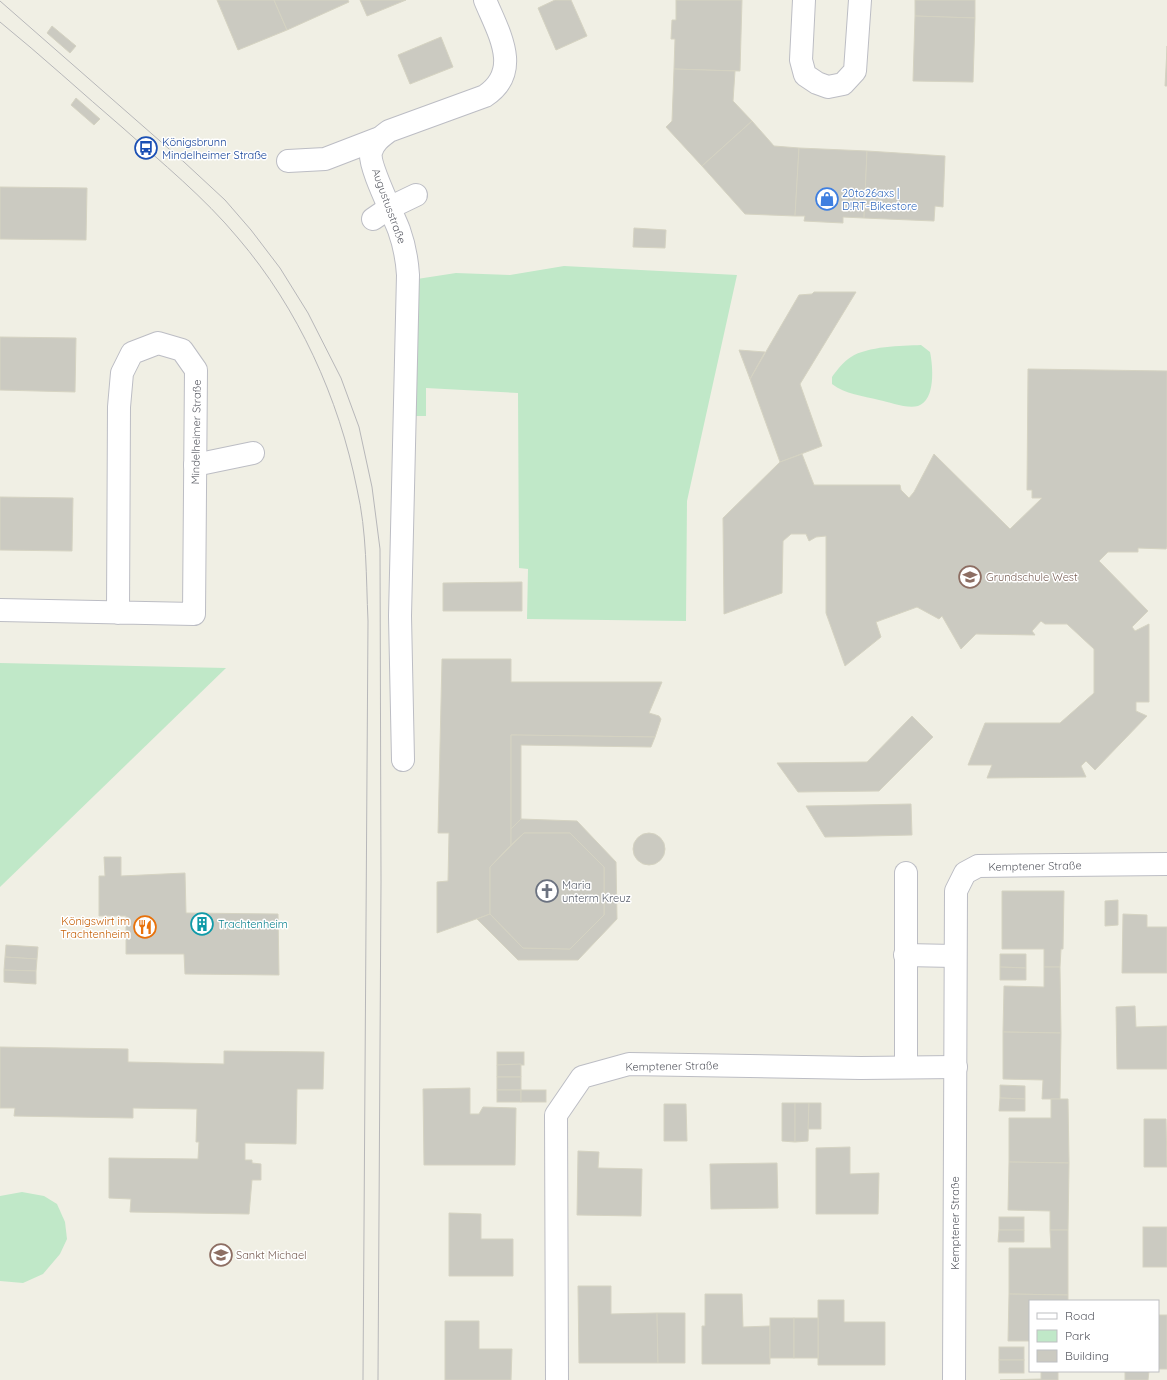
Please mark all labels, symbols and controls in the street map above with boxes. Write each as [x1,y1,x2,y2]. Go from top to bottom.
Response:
bus stop icon: Königsbrunn Mindelheimer Straße [133,135,159,161]
place label: Königsbrunn Mindelheimer Straße [162,135,267,162]
street label: Augustusstraße [369,166,409,246]
shop icon: 20to26axs | D!RT-Bikestore [814,186,840,212]
place label: 20to26axs | D!RT-Bikestore [842,186,917,213]
street label: Mindelheimer Straße [188,379,204,485]
school or university icon: Grundschule West [957,564,983,590]
place label: Grundschule West [986,570,1078,584]
street label: Kemptener Straße [988,858,1082,874]
church icon: Maria unterm Kreuz [534,878,560,904]
place label: Maria unterm Kreuz [562,878,631,905]
building icon: Trachtenheim [189,911,215,937]
place label: Königswirt im Trachtenheim [60,914,130,941]
restaurant icon: Königswirt im Trachtenheim [132,914,158,940]
place label: Trachtenheim [218,917,288,931]
street label: Kemptener Straße [625,1058,719,1074]
street label: Kemptener Straße [948,1176,962,1270]
school or university icon: Sankt Michael [208,1242,234,1268]
place label: Sankt Michael [236,1248,307,1262]
legend [1029,1300,1159,1372]
text: Road [1065,1308,1095,1323]
text: Park [1065,1328,1090,1343]
text: Building [1065,1348,1109,1363]

